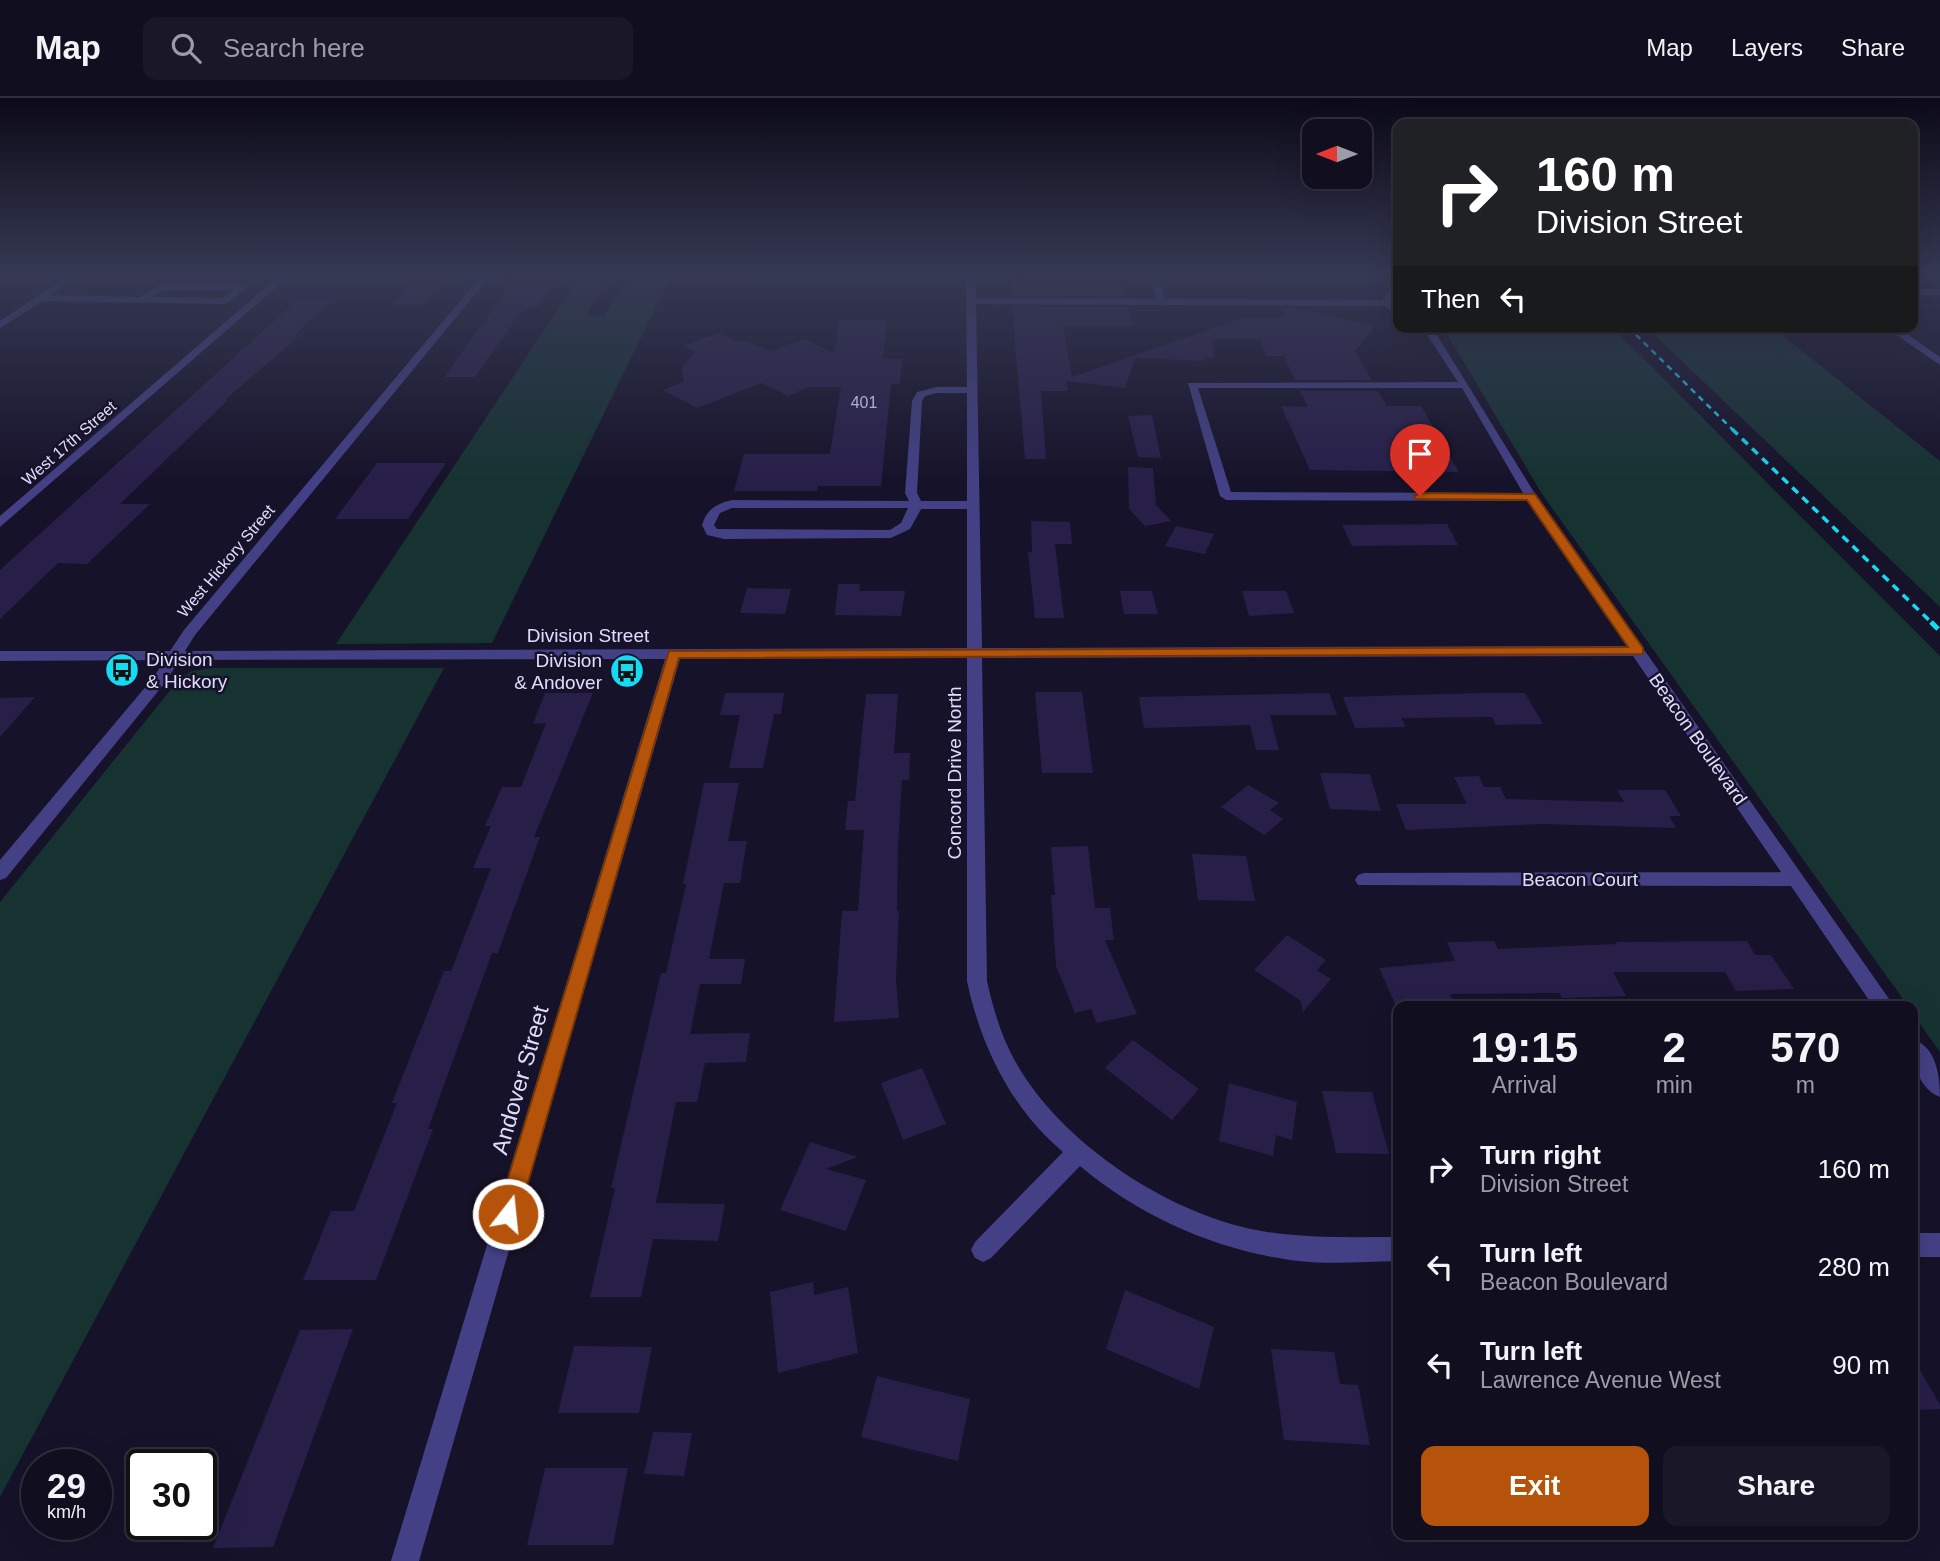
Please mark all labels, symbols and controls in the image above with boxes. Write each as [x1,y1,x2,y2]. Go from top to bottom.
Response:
search box [143,17,633,80]
text: Map [35,29,101,66]
icon: search [167,29,205,67]
text: Search here [223,33,365,63]
text: Map [1646,34,1693,61]
text: Layers [1731,34,1803,61]
text: Share [1841,34,1905,61]
north arrow [1302,119,1372,189]
map controls [1302,119,1372,189]
icon: right [1421,147,1512,238]
text: 160 m [1536,147,1675,201]
text: Division Street [1536,204,1742,240]
icon: left [1494,280,1532,318]
text: Then [1421,284,1480,314]
house number: 401 [851,394,877,411]
street label: West 17th Street [19,397,120,488]
pin [1390,424,1450,496]
icon: arrive [1401,435,1439,473]
street label: West Hickory Street [174,501,278,620]
street label: Division Street [527,625,650,646]
place label: Division & Hickory [146,649,228,692]
place label: Division & Andover [514,650,603,693]
bus stop icon: Division & Hickory [103,651,141,689]
bus stop icon: Division & Andover [608,652,646,690]
street label: Beacon Boulevard [1645,669,1751,809]
street label: Concord Drive North [944,686,965,860]
street label: Beacon Court [1522,869,1639,890]
street label: Andover Street [486,1002,554,1157]
text: 19:15 [1471,1024,1578,1071]
text: 2 [1662,1024,1686,1071]
text: 570 [1770,1024,1840,1071]
text: Arrival [1492,1072,1557,1098]
text: min [1656,1072,1693,1098]
text: m [1796,1072,1815,1098]
text: Turn right [1480,1140,1601,1170]
icon: right [1421,1150,1459,1188]
text: 160 m [1818,1154,1890,1184]
text: Division Street [1480,1171,1628,1197]
position arrow [471,1177,545,1251]
text: Turn left [1480,1238,1582,1268]
icon: left [1421,1248,1459,1286]
text: 280 m [1818,1252,1890,1282]
text: Beacon Boulevard [1480,1269,1668,1295]
text: Turn left [1480,1336,1582,1366]
icon: left [1421,1346,1459,1384]
text: 90 m [1832,1350,1890,1380]
text: Lawrence Avenue West [1480,1367,1721,1393]
button: Exit [1421,1446,1649,1526]
button: Share [1663,1446,1890,1526]
speed limit sign: 30 [126,1449,217,1540]
text: 29 [47,1466,86,1505]
text: km/h [47,1502,86,1522]

